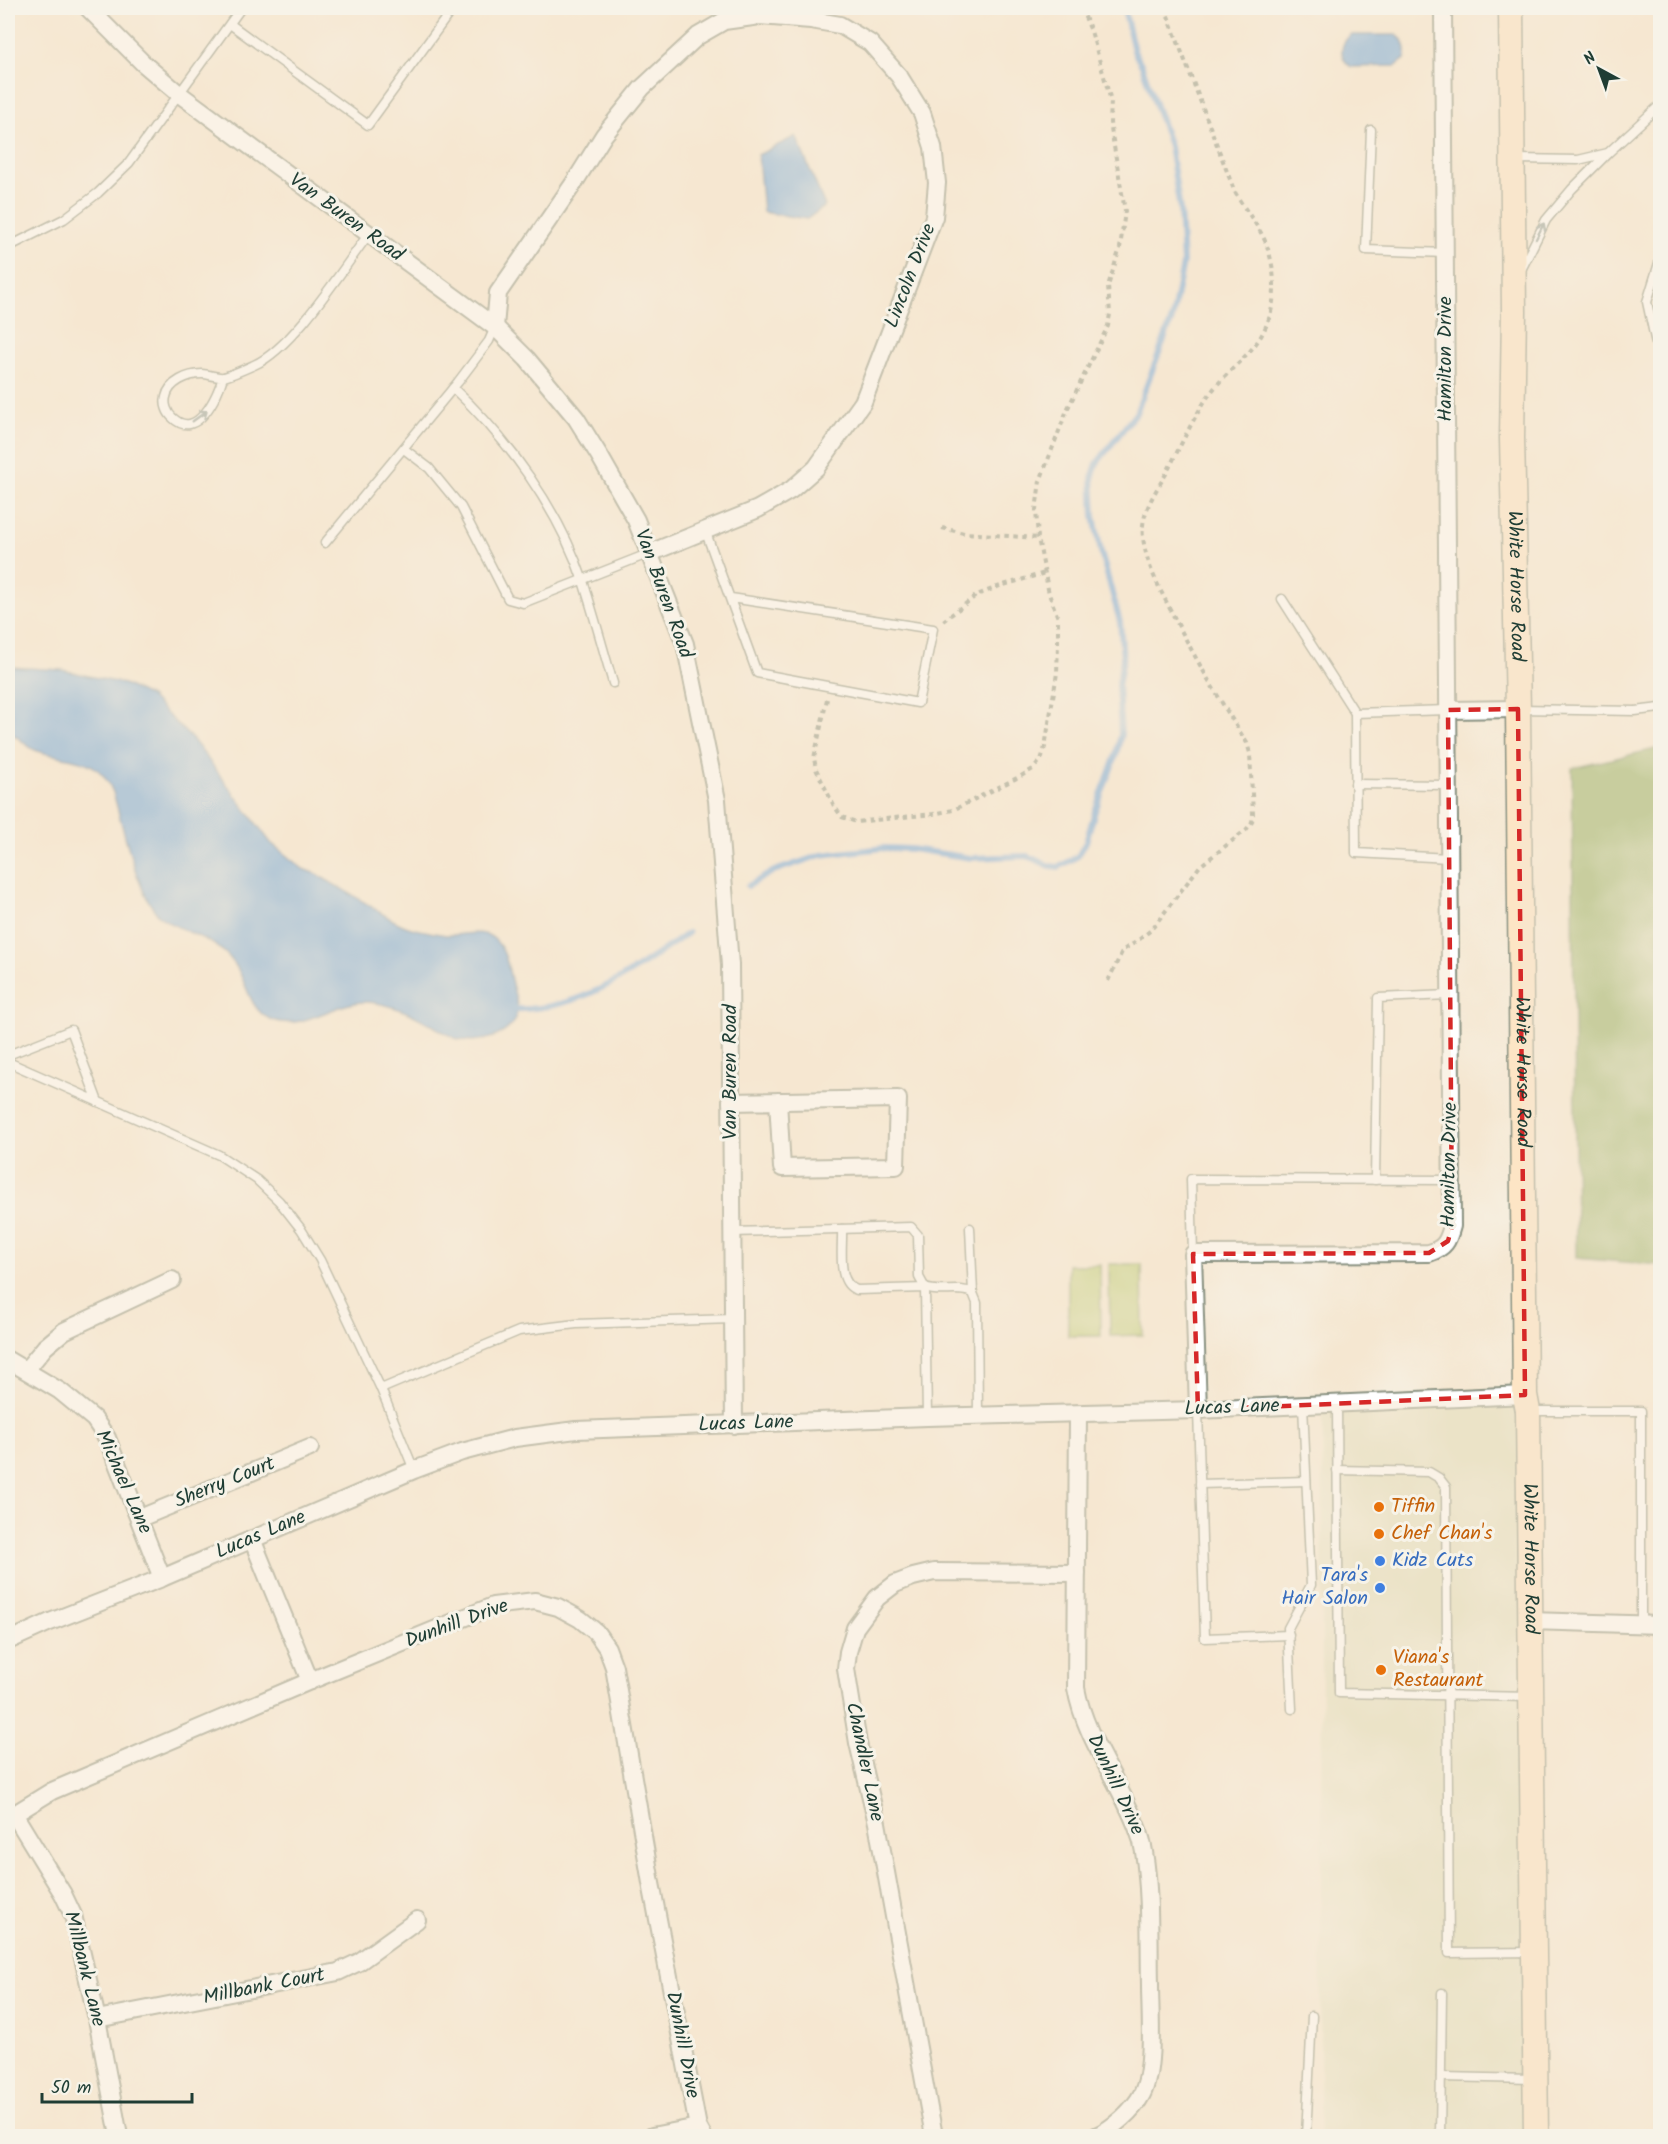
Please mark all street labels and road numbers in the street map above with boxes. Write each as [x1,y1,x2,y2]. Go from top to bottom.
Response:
street label: Van Buren Road [282,165,411,271]
street label: Lincoln Drive [876,219,946,333]
street label: Hamilton Drive [1430,296,1462,422]
street label: White Horse Road [1498,510,1533,663]
street label: Van Buren Road [625,525,702,664]
street label: White Horse Road [1505,996,1538,1148]
street label: Van Buren Road [715,1003,747,1140]
street label: Hamilton Drive [1433,1102,1467,1228]
street label: Lucas Lane [1184,1390,1280,1426]
street label: Lucas Lane [698,1406,794,1442]
street label: Michael Lane [86,1425,160,1539]
street label: Sherry Court [170,1448,280,1518]
street label: White Horse Road [1513,1483,1546,1635]
street label: Lucas Lane [211,1502,311,1568]
street label: Dunhill Drive [401,1590,513,1658]
street label: Chandler Lane [836,1699,892,1825]
street label: Dunhill Drive [1078,1729,1152,1841]
street label: Millbank Lane [54,1908,114,2030]
street label: Millbank Court [200,1959,328,2014]
street label: Dunhill Drive [656,1989,708,2101]

